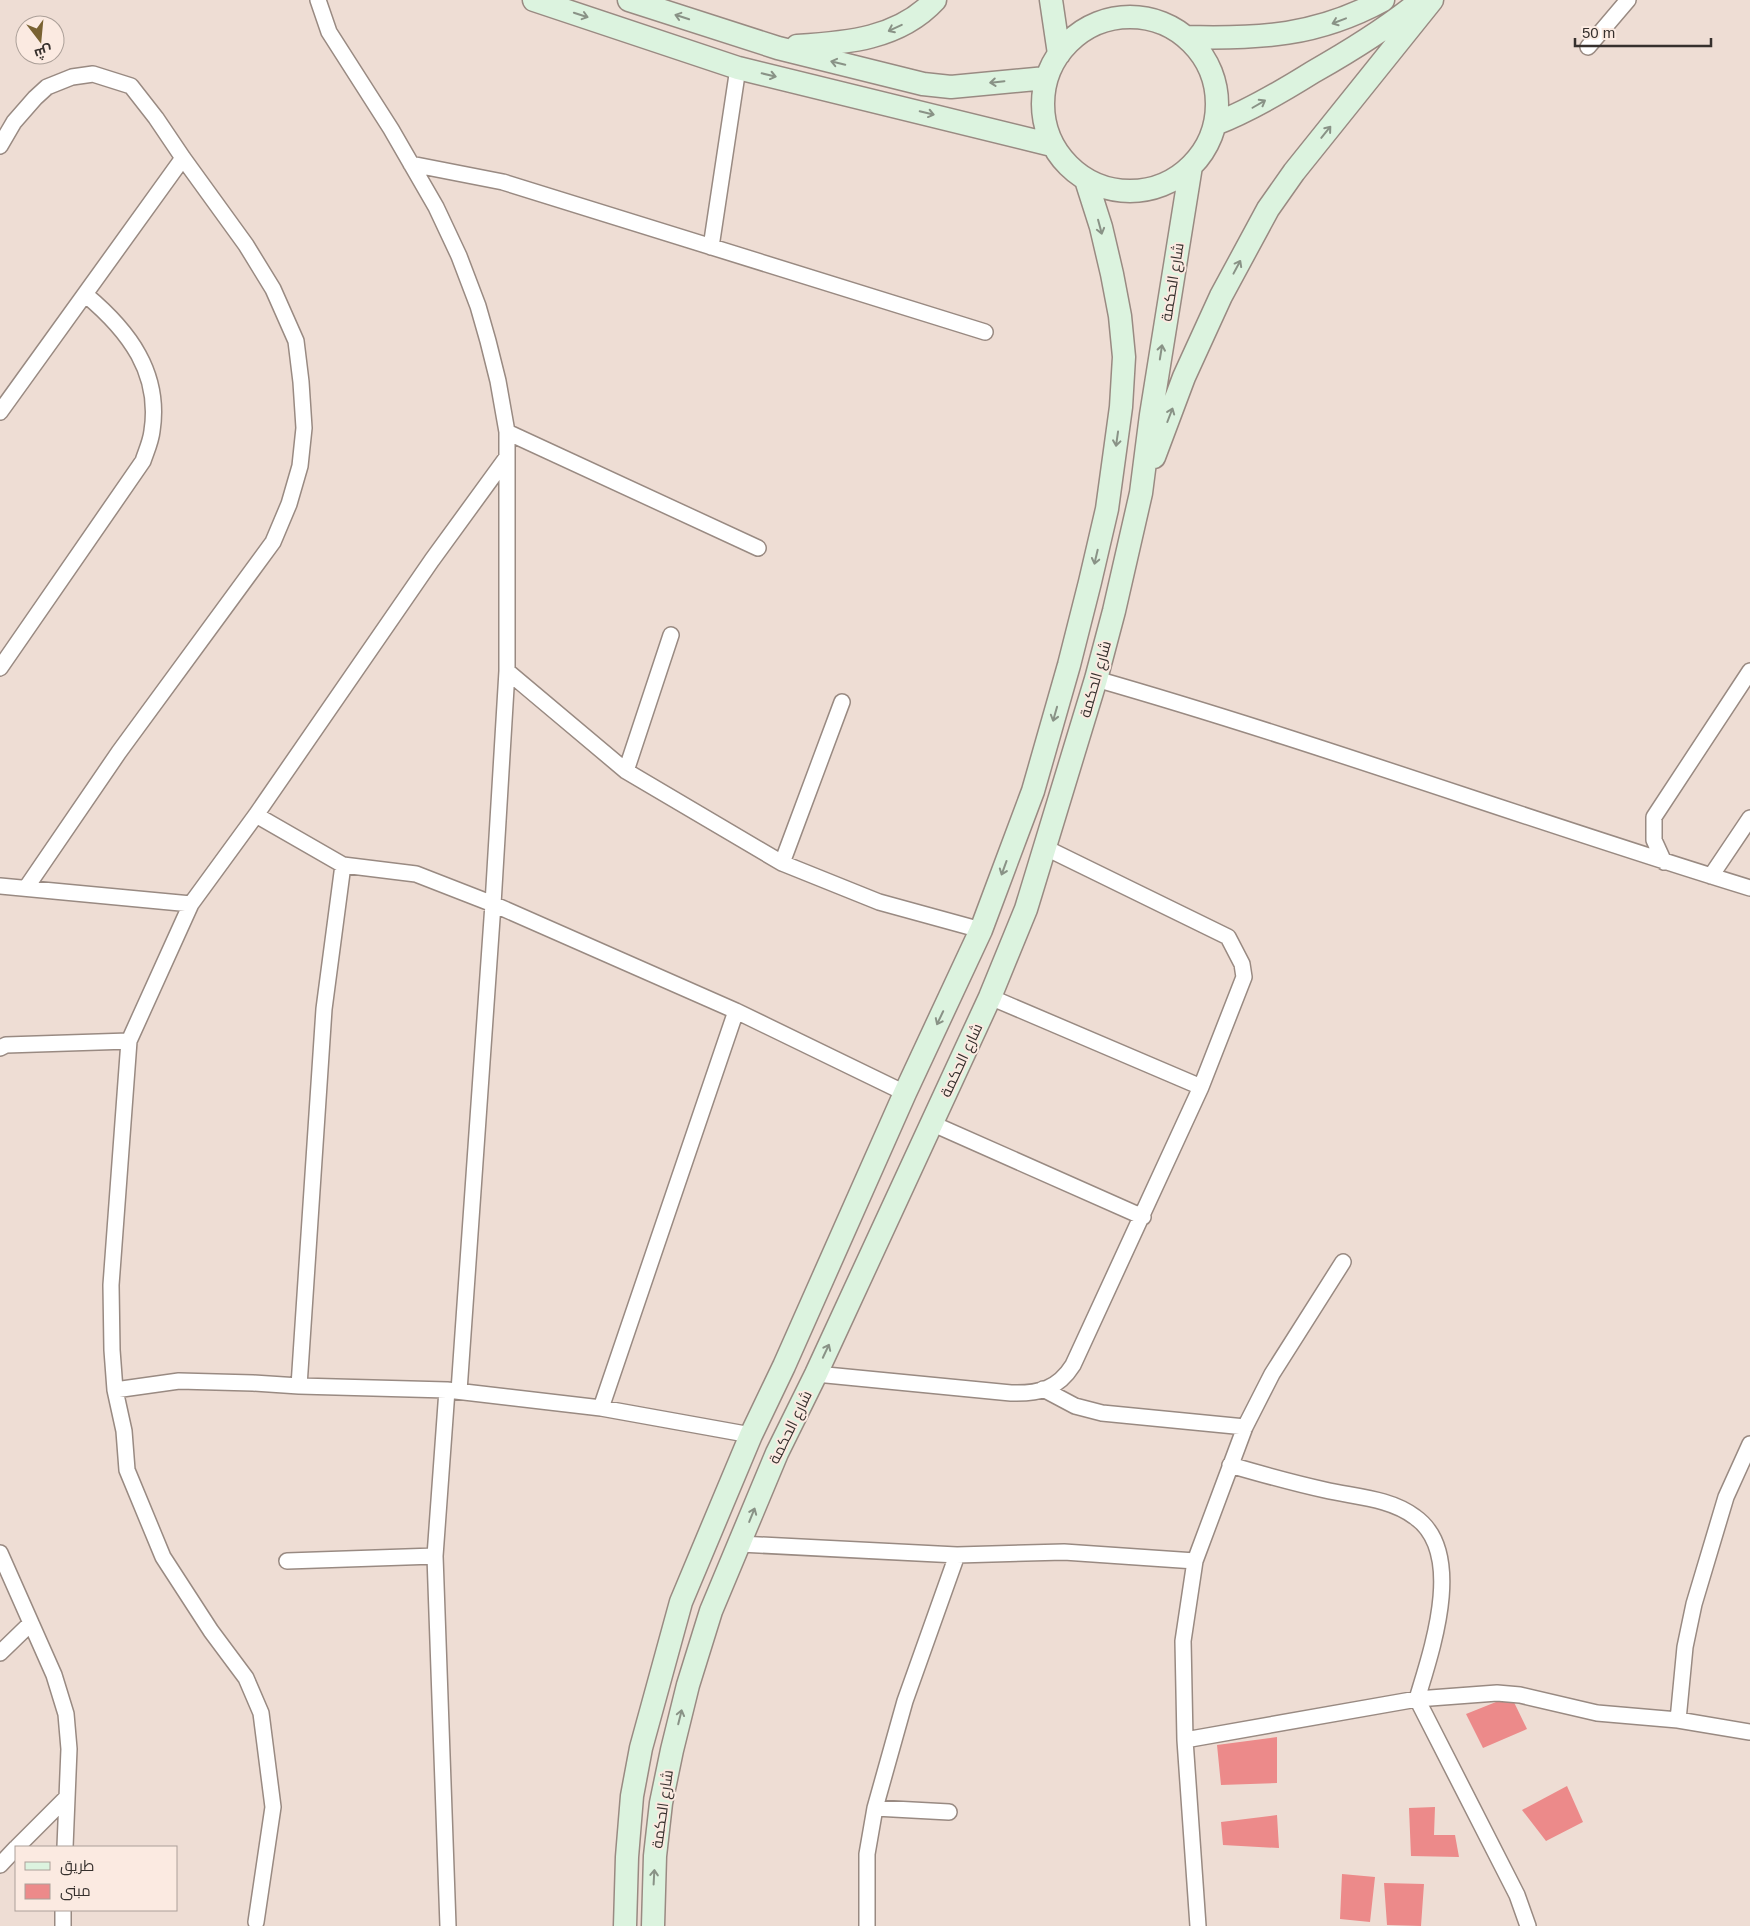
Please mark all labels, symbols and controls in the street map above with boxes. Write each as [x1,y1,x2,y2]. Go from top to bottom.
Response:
one-way arrow [572,11,588,20]
one-way arrow [675,12,690,21]
north arrow [15,15,65,65]
scale bar [1575,15,1711,47]
one-way arrow [1332,16,1347,26]
one-way arrow [888,23,903,33]
text: 50 m [1582,24,1615,41]
text: ش [32,41,54,63]
one-way arrow [830,58,846,67]
one-way arrow [760,71,776,80]
one-way arrow [990,77,1006,87]
one-way arrow [1251,99,1266,109]
one-way arrow [918,109,934,118]
one-way arrow [1321,126,1332,139]
one-way arrow [1096,218,1106,234]
street label: شارع الحكمة [1157,242,1190,323]
one-way arrow [1233,260,1242,275]
one-way arrow [1157,345,1167,361]
one-way arrow [1166,408,1175,423]
one-way arrow [1111,431,1121,447]
one-way arrow [1091,549,1100,565]
street label: شارع الحكمة [1076,639,1117,720]
one-way arrow [1049,706,1059,722]
one-way arrow [999,860,1008,876]
one-way arrow [935,1010,945,1025]
street label: شارع الحكمة [937,1021,988,1101]
one-way arrow [822,1344,831,1359]
street label: شارع الحكمة [765,1388,818,1468]
one-way arrow [747,1508,757,1523]
one-way arrow [676,1710,685,1726]
street label: شارع الحكمة [648,1769,679,1850]
legend [15,1846,178,1911]
text: طريق [60,1857,94,1876]
one-way arrow [650,1870,659,1886]
text: مبنى [60,1882,91,1901]

